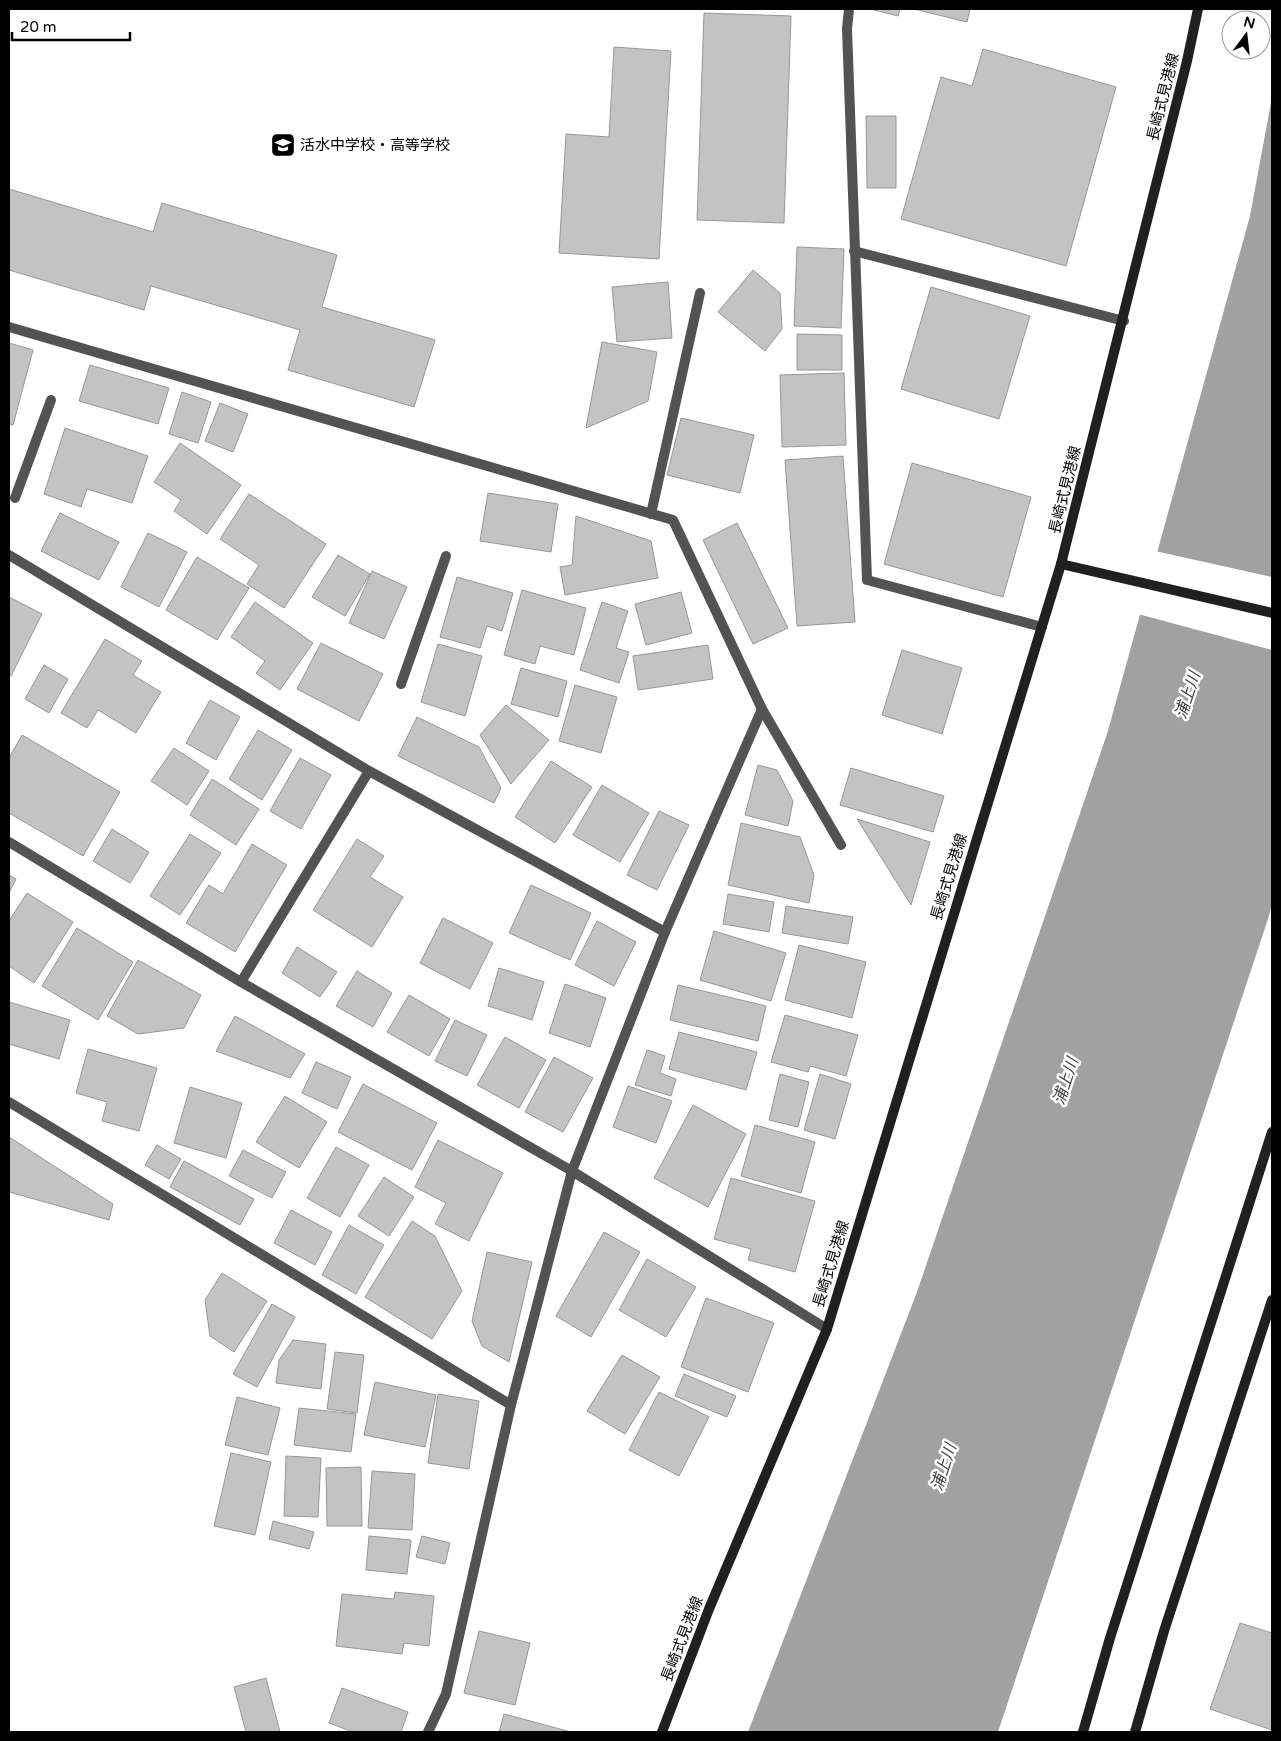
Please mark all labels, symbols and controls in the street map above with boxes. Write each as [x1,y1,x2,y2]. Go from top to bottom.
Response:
scale bar [12,10,130,42]
north arrow [1221,10,1271,60]
text: N [1242,13,1257,33]
text: 20 m [20,18,57,36]
street label: 長崎式見港線 [1143,51,1183,143]
school or university icon: 活水中学校・高等学校 [270,132,296,158]
place label: 活水中学校・高等学校 [300,136,450,154]
street label: 長崎式見港線 [1045,444,1085,536]
water label: 浦上川 [1171,667,1205,721]
street label: 長崎式見港線 [927,831,971,923]
water label: 浦上川 [1049,1053,1083,1107]
street label: 長崎式見港線 [809,1218,853,1310]
water label: 浦上川 [927,1439,961,1493]
street label: 長崎式見港線 [657,1594,707,1684]

